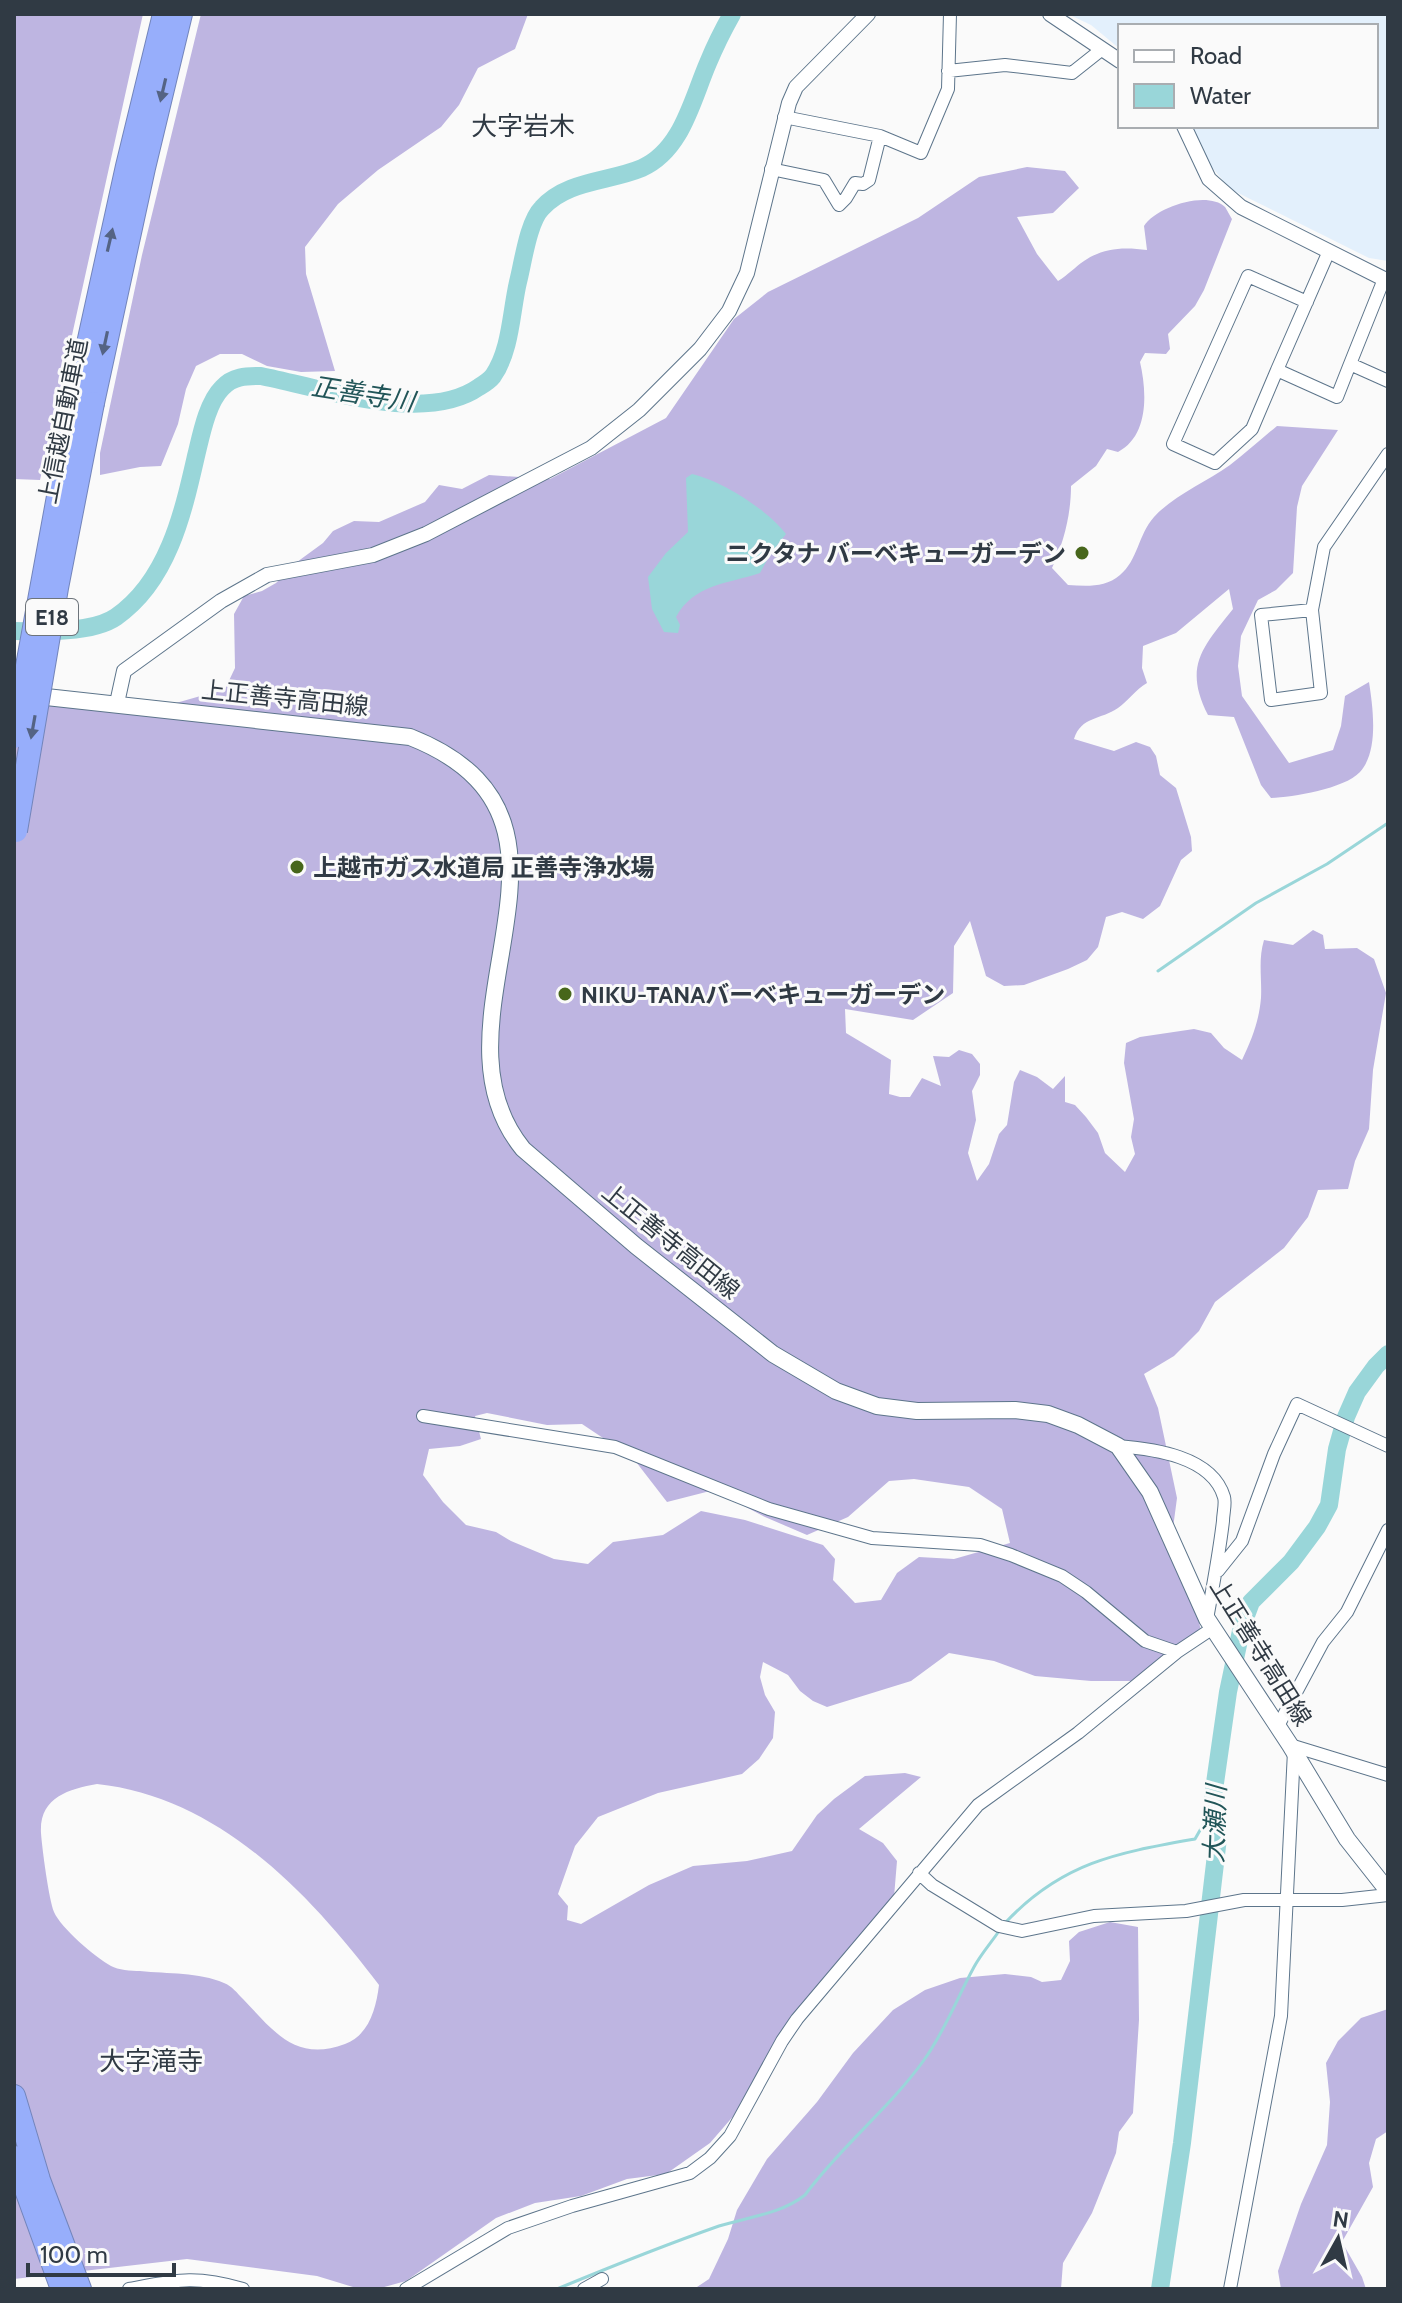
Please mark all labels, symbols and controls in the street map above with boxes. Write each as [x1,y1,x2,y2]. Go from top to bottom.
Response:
legend [1118,24,1378,128]
text: Road [1190,41,1242,70]
one-way arrow [156,77,169,102]
text: Water [1190,81,1251,110]
district label: 大字岩木 [471,110,575,142]
one-way arrow [104,227,117,252]
one-way arrow [98,331,111,356]
street label: 上信越自動車道 [33,336,93,506]
water label: 正善寺川 [309,370,420,418]
place label: ニクタナ バーベキューガーデン [726,539,1066,568]
marker: ニクタナ バーベキューガーデン [1073,544,1091,562]
road number: E18 [26,599,78,635]
street label: 上正善寺高田線 [200,675,370,721]
one-way arrow [27,715,39,740]
place label: 上越市ガス水道局 正善寺浄水場 [313,853,654,882]
marker: 上越市ガス水道局 正善寺浄水場 [288,858,306,876]
place label: NIKU-TANAバーベキューガーデン [581,980,945,1009]
marker: NIKU-TANAバーベキューガーデン [556,985,574,1003]
street label: 上正善寺高田線 [597,1177,745,1305]
street label: 上正善寺高田線 [1204,1573,1318,1731]
water label: 大瀬川 [1198,1781,1232,1864]
district label: 大字滝寺 [99,2045,203,2077]
north arrow [1298,2199,1378,2279]
text: N [1331,2205,1350,2234]
scale bar [28,2227,174,2277]
text: 100 m [40,2240,108,2269]

